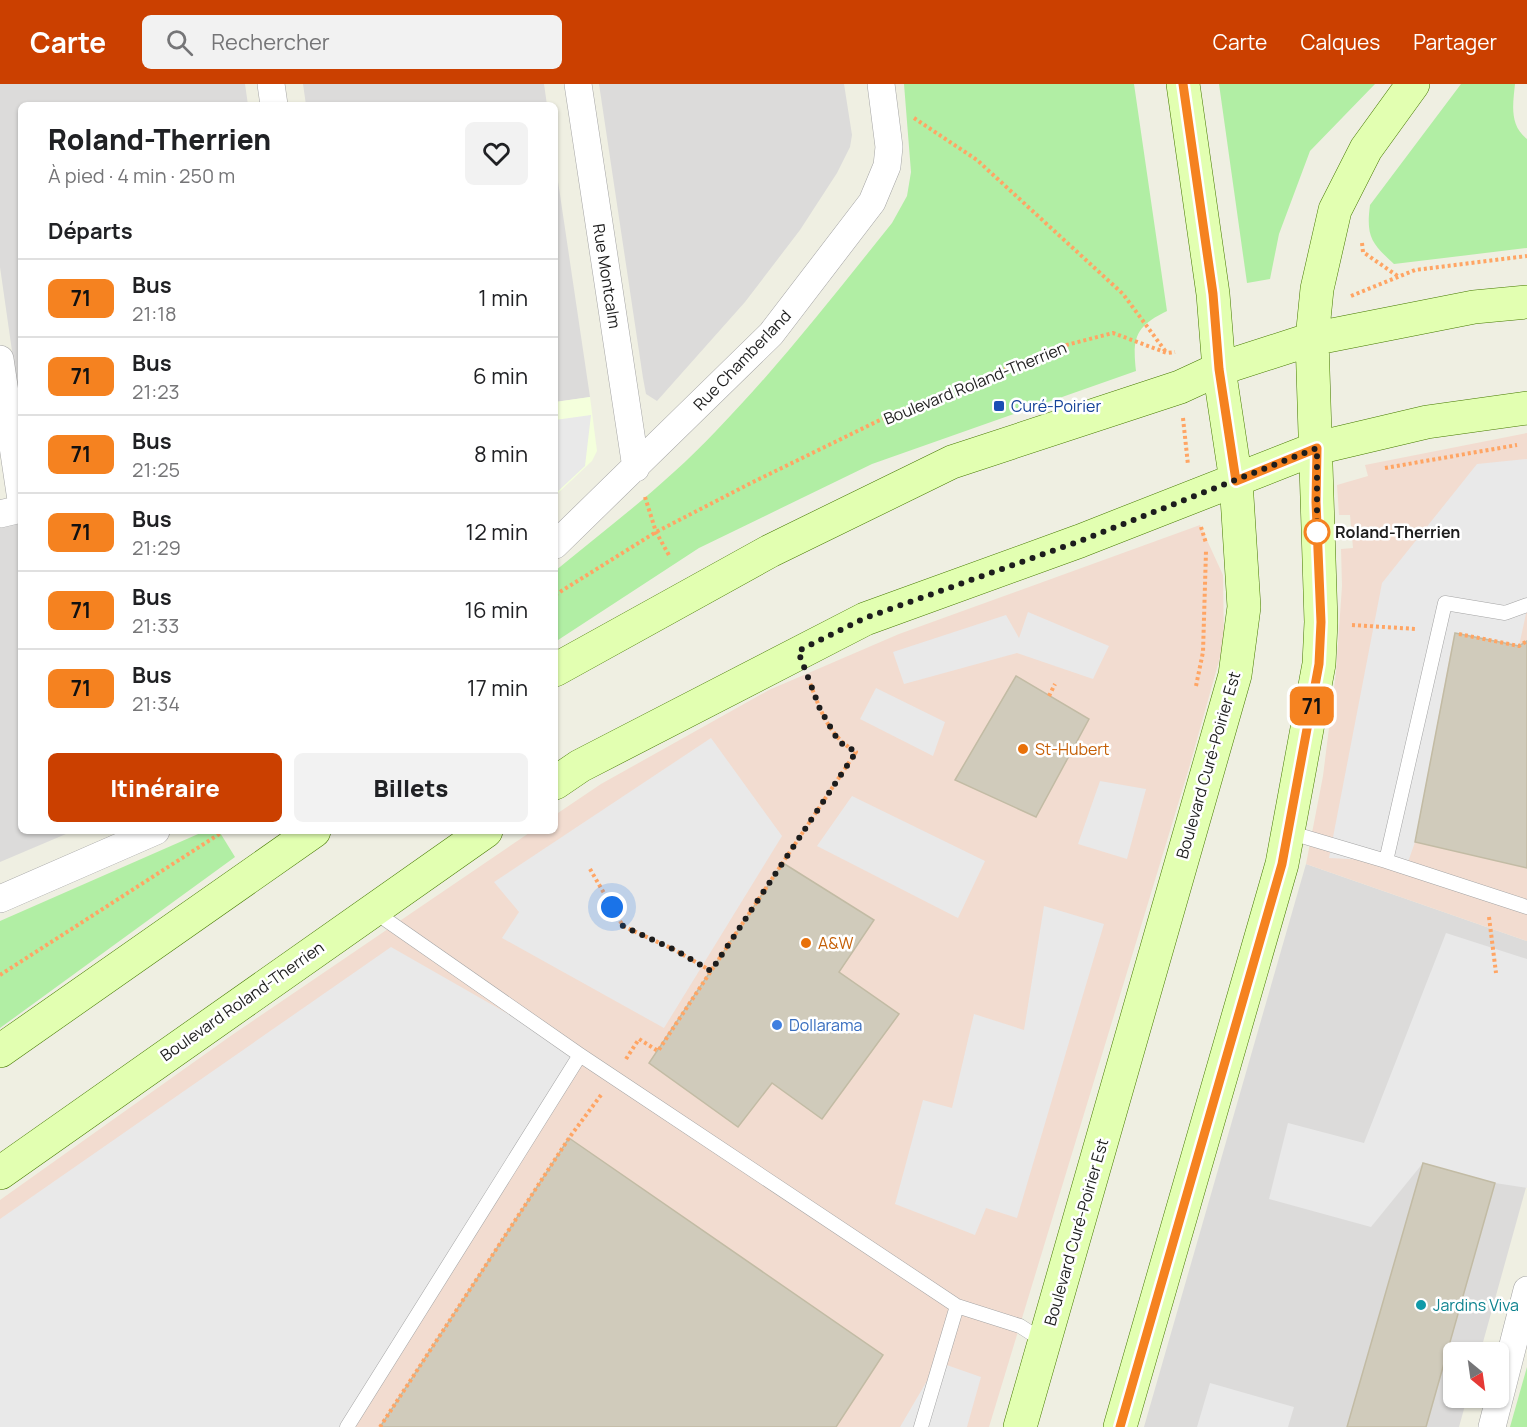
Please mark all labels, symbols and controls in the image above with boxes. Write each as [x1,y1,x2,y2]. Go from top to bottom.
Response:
search box [142,15,562,69]
text: Carte [30,23,106,61]
icon: search [163,26,196,59]
text: Rechercher [211,27,330,57]
text: Carte [1213,28,1267,56]
text: Calques [1300,28,1380,56]
text: Partager [1413,28,1497,56]
text: Roland-Therrien [48,120,271,158]
button: heart [465,122,528,185]
text: À pied · 4 min · 250 m [48,162,235,189]
text: Départs [48,216,133,246]
street label: Rue Montcalm [588,222,626,330]
text: Bus [132,270,172,300]
text: 1 min [478,283,528,313]
text: 71 [71,284,91,312]
text: 21:18 [132,300,177,327]
street label: Rue Chamberland [688,305,796,415]
street label: Boulevard Roland-Therrien [880,336,1070,430]
text: Bus [132,348,172,378]
text: 6 min [473,361,528,391]
text: 71 [71,362,91,390]
text: 21:23 [132,378,180,405]
place label: Curé-Poirier [1011,395,1101,417]
marker: Curé-Poirier [992,399,1006,413]
text: Bus [132,426,172,456]
text: 8 min [474,439,528,469]
text: 71 [71,440,91,468]
text: 21:25 [132,456,180,483]
text: Bus [132,504,172,534]
text: 12 min [466,517,528,547]
text: 71 [71,518,91,546]
marker: Roland-Therrien [1304,519,1330,545]
place label: Roland-Therrien [1335,521,1460,543]
text: 21:29 [132,534,181,561]
text: Bus [132,582,172,612]
text: 16 min [465,595,528,625]
text: 71 [71,596,91,624]
text: 21:33 [132,612,179,639]
text: Bus [132,660,172,690]
street label: Boulevard Curé-Poirier Est [1171,669,1245,861]
text: 17 min [467,673,528,703]
text: 71 [71,674,91,702]
line badge: 71 [1285,686,1339,726]
text: 21:34 [132,690,180,717]
text: 71 [1302,692,1322,720]
place label: St-Hubert [1035,738,1109,760]
marker: St-Hubert [1016,742,1030,756]
button: Itinéraire [48,753,282,822]
button: Billets [294,753,528,822]
your location [597,892,627,922]
place label: A&W [818,932,854,954]
street label: Boulevard Roland-Therrien [156,936,328,1066]
marker: A&W [799,936,813,950]
place label: Dollarama [789,1014,862,1036]
marker: Dollarama [770,1018,784,1032]
street label: Boulevard Curé-Poirier Est [1039,1136,1113,1328]
place label: Jardins Viva [1433,1294,1519,1316]
marker: Jardins Viva [1414,1298,1428,1312]
north arrow [1443,1342,1509,1408]
map controls [1443,1342,1509,1408]

